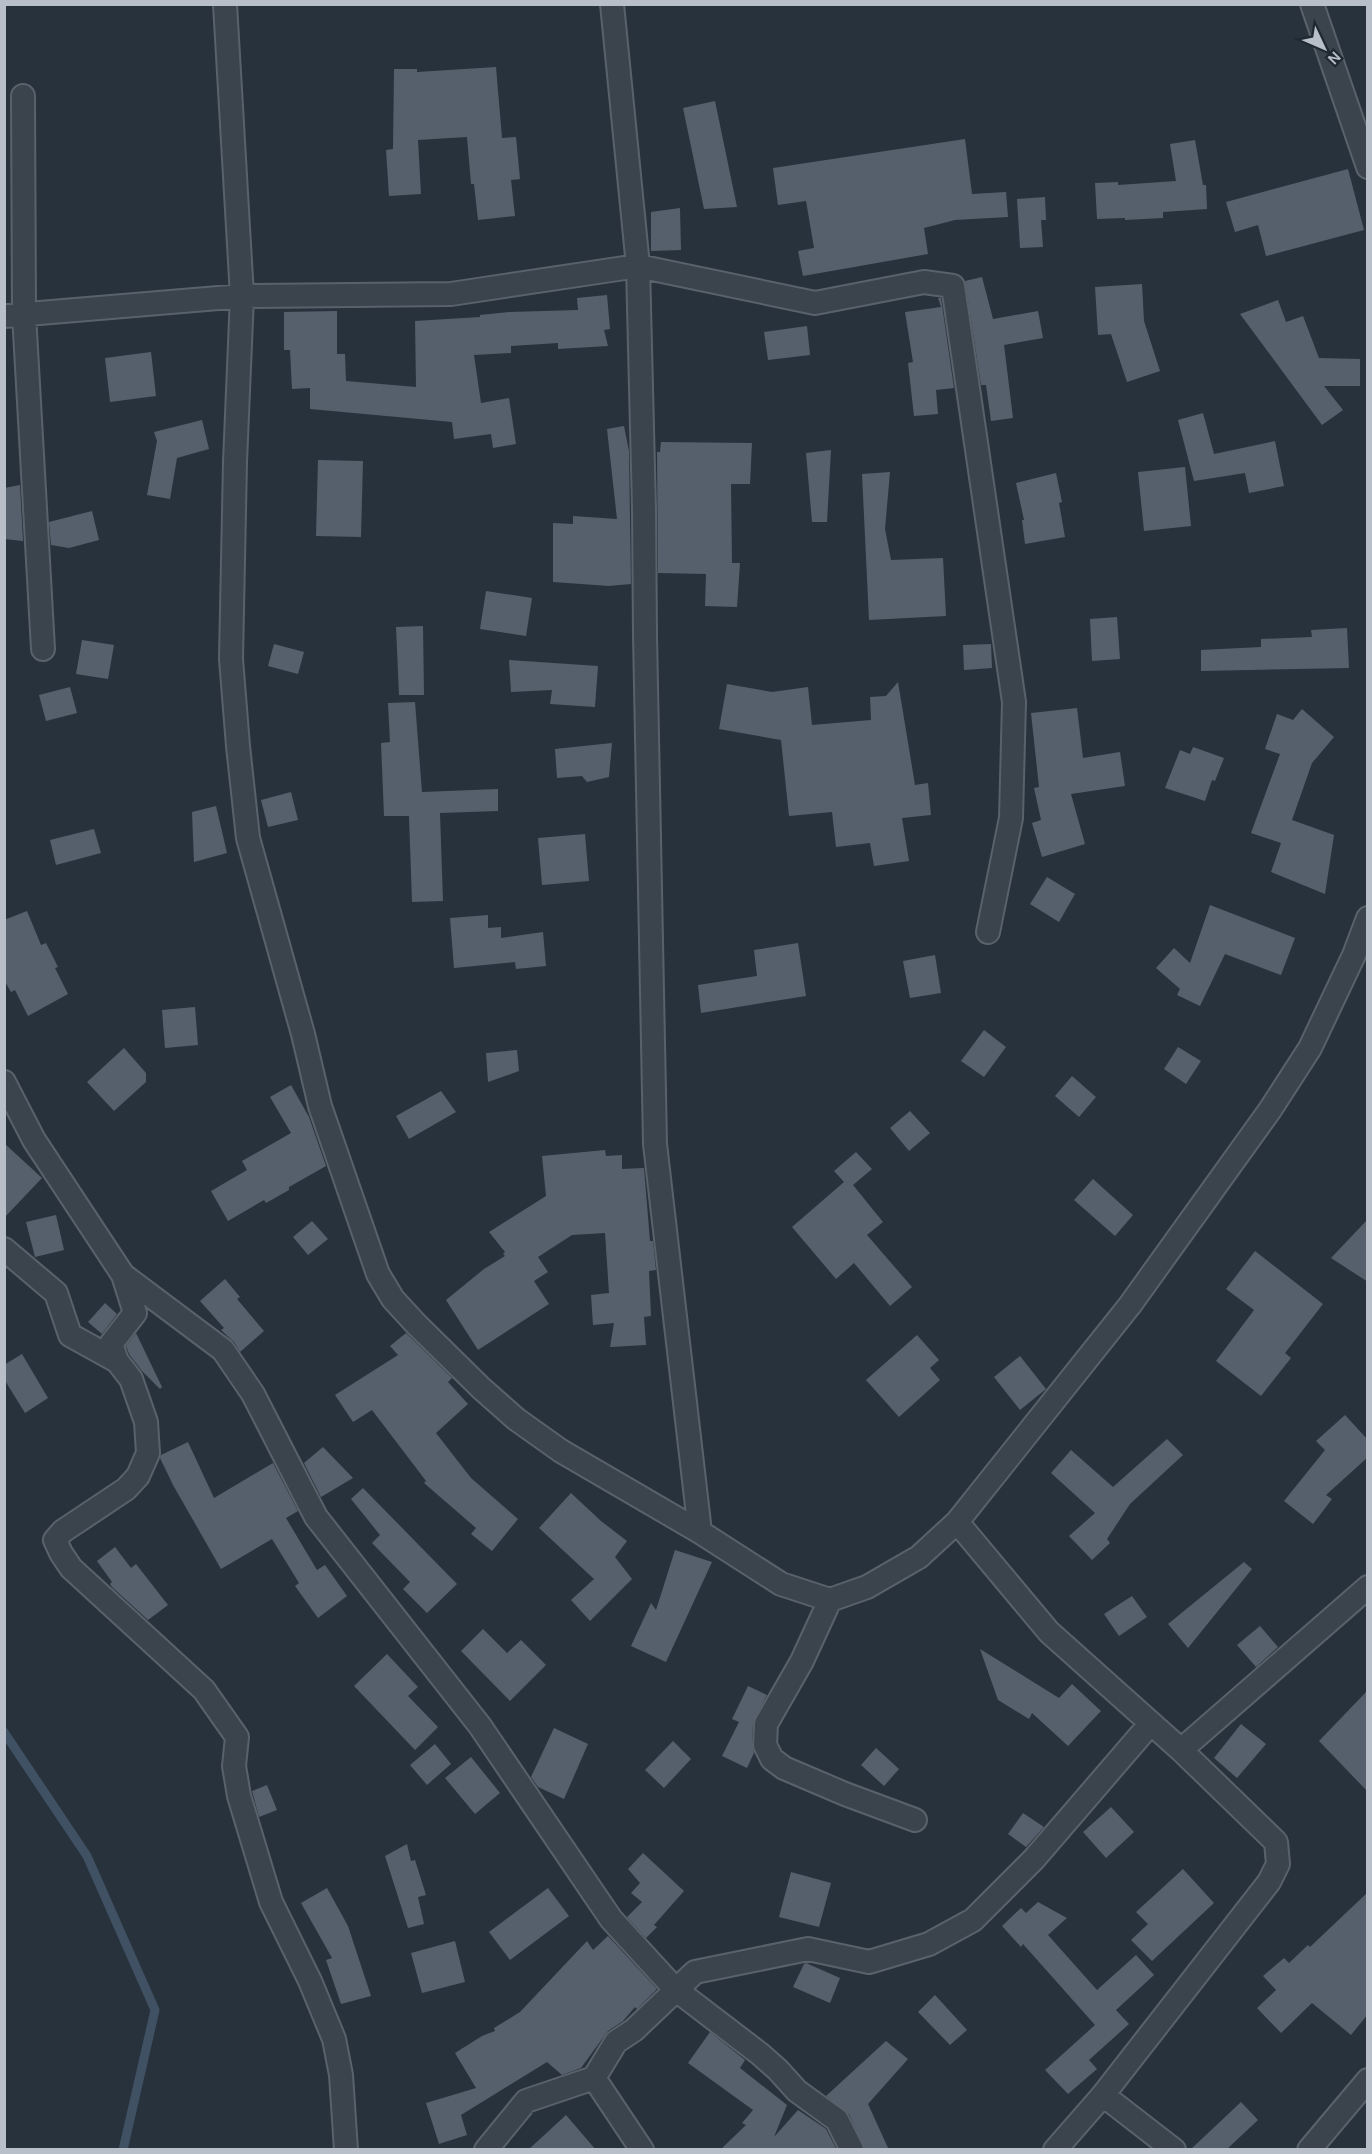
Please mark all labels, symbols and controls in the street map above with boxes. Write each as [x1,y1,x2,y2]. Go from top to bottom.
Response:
north arrow [1294,18,1354,78]
text: N [1324,47,1345,69]

